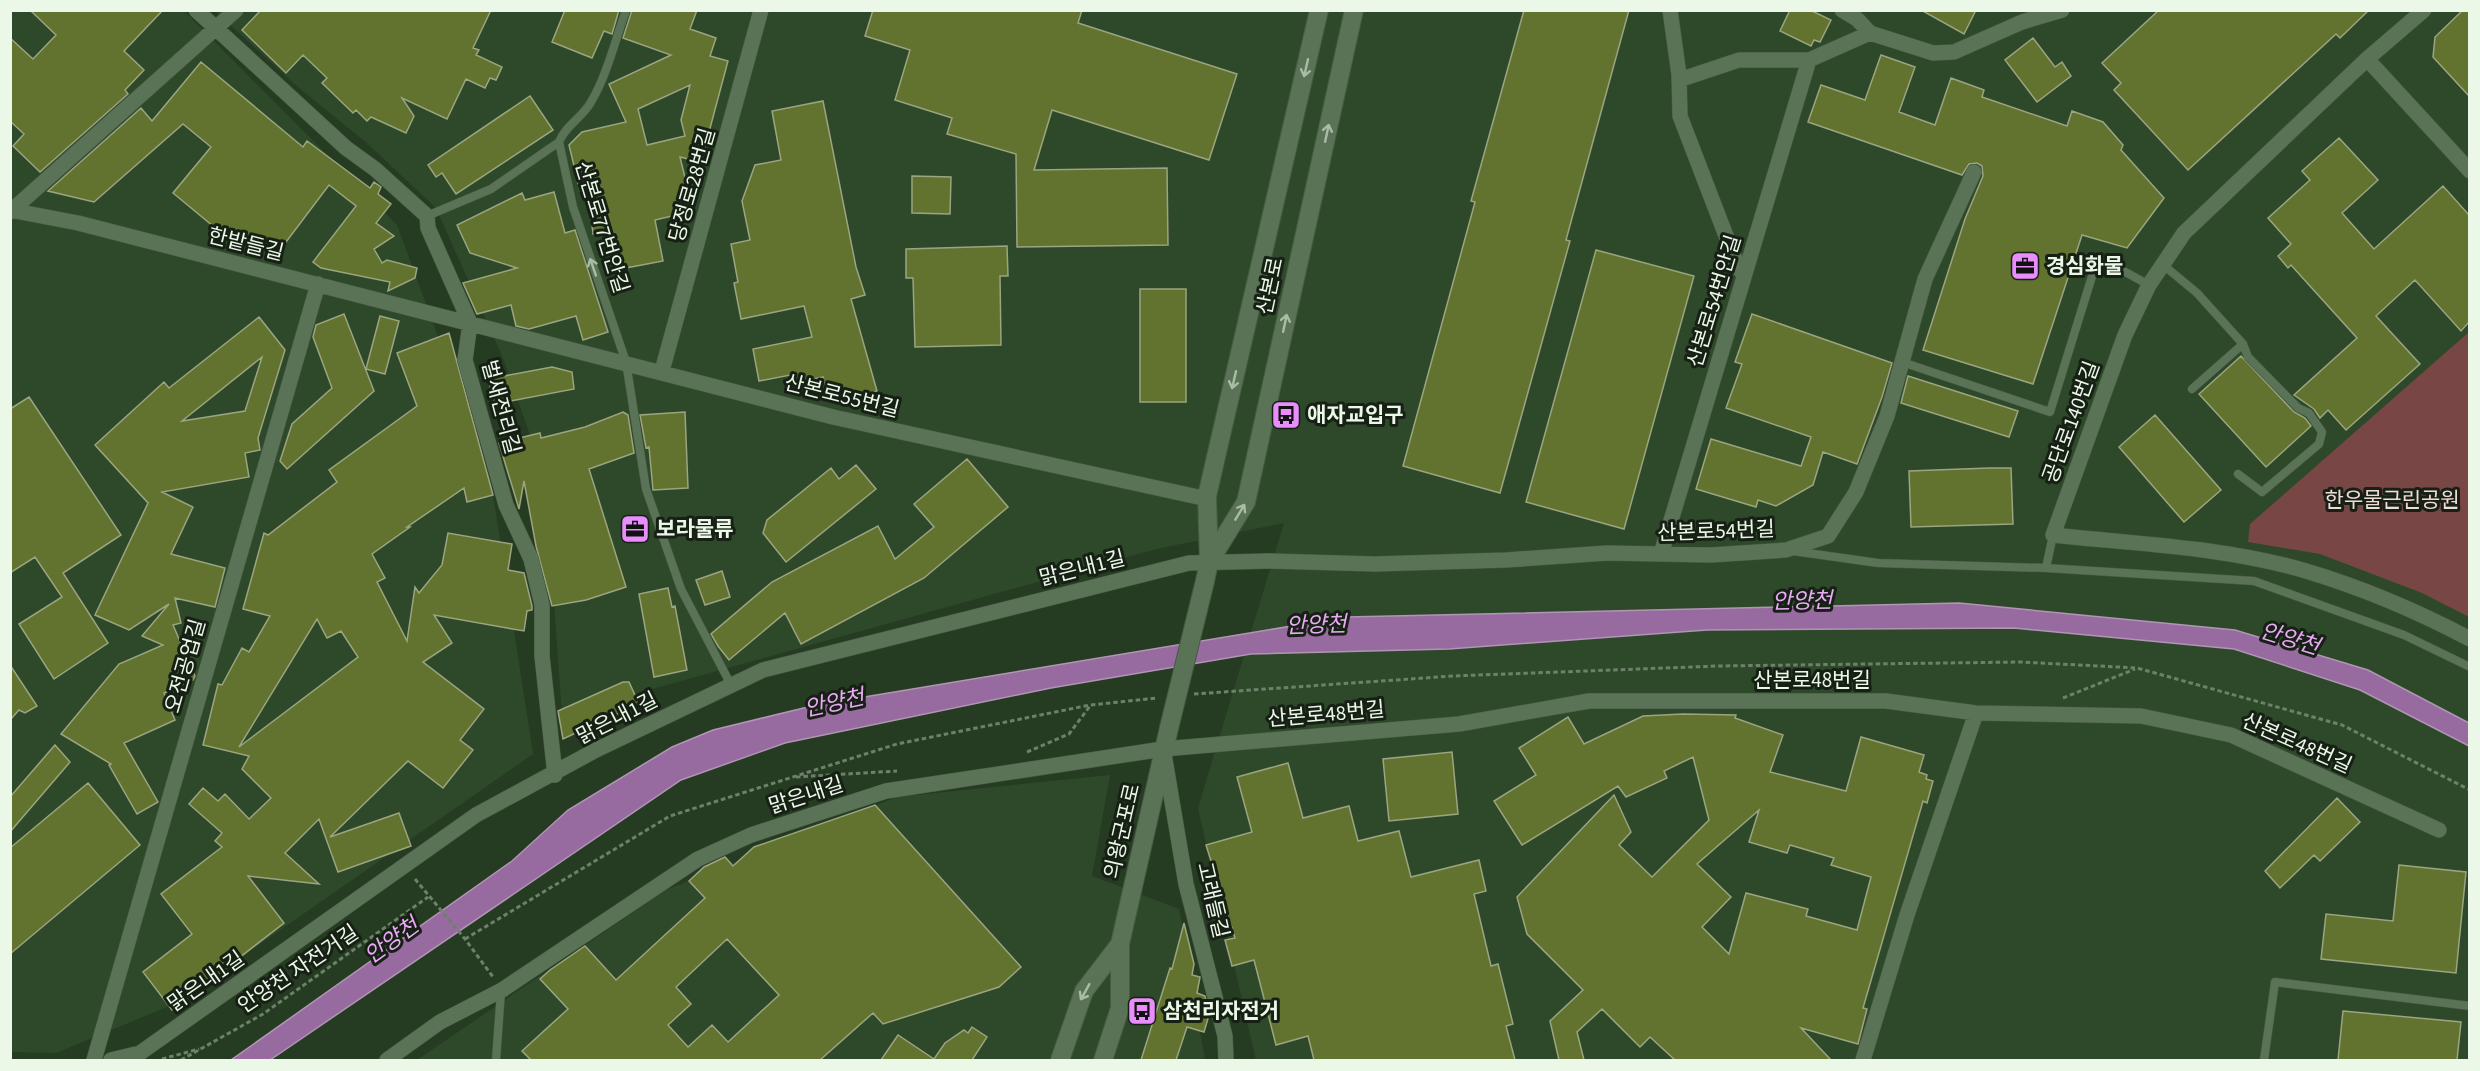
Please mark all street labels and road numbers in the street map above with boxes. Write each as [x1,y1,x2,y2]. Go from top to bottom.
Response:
street label: 당정로28번길 [661,124,723,246]
street label: 산본로77번안길 [568,157,636,297]
street label: 한밭들길 [205,220,287,268]
street label: 산본로54번안길 [1680,231,1748,371]
street label: 산본로 [1249,255,1291,317]
street label: 벌새전리길 [474,356,528,458]
street label: 공단로140번길 [2035,357,2107,487]
street label: 산본로55번길 [781,367,903,425]
street label: 산본로54번길 [1657,514,1775,548]
street label: 맑은내1길 [1036,543,1128,593]
street label: 오전공업길 [157,615,213,717]
street label: 산본로48번길 [1753,665,1871,695]
street label: 맑은내1길 [571,685,663,751]
street label: 산본로48번길 [1266,694,1386,734]
street label: 산본로48번길 [2237,705,2357,781]
street label: 맑은내길 [765,769,847,821]
street label: 의왕군포로 [1097,781,1147,881]
street label: 고래들길 [1190,859,1236,941]
street label: 안양천 자전거길 [232,918,364,1020]
street label: 맑은내1길 [161,944,251,1018]

